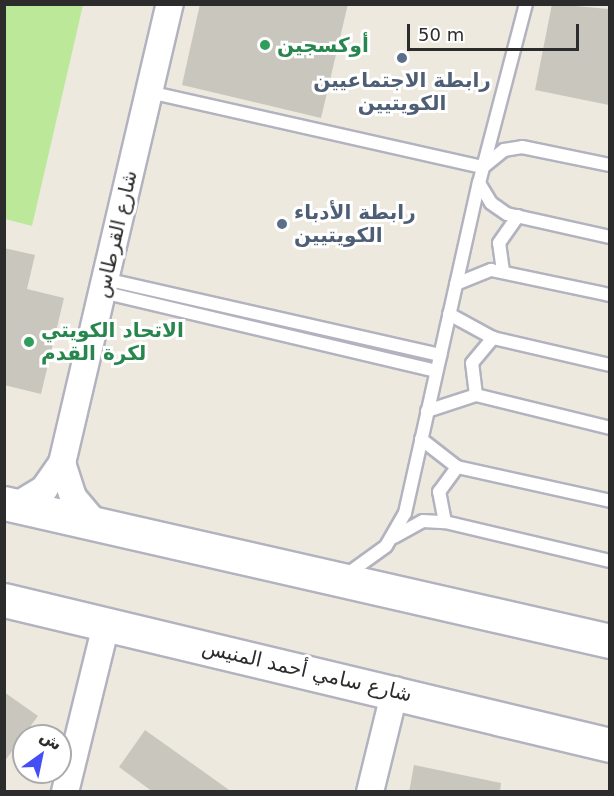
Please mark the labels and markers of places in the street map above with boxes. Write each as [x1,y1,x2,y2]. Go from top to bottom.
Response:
place label: أوكسجين [277,33,369,57]
marker: أوكسجين [258,38,272,52]
marker: رابطة الاجتماعيين الكويتيين [395,51,409,65]
place label: رابطة الاجتماعيين الكويتيين [313,68,491,115]
place label: رابطة الأدباء الكويتيين [294,201,416,248]
marker: رابطة الأدباء الكويتيين [275,217,289,231]
place label: الاتحاد الكويتي لكرة القدم [41,318,184,365]
marker: الاتحاد الكويتي لكرة القدم [22,335,36,349]

